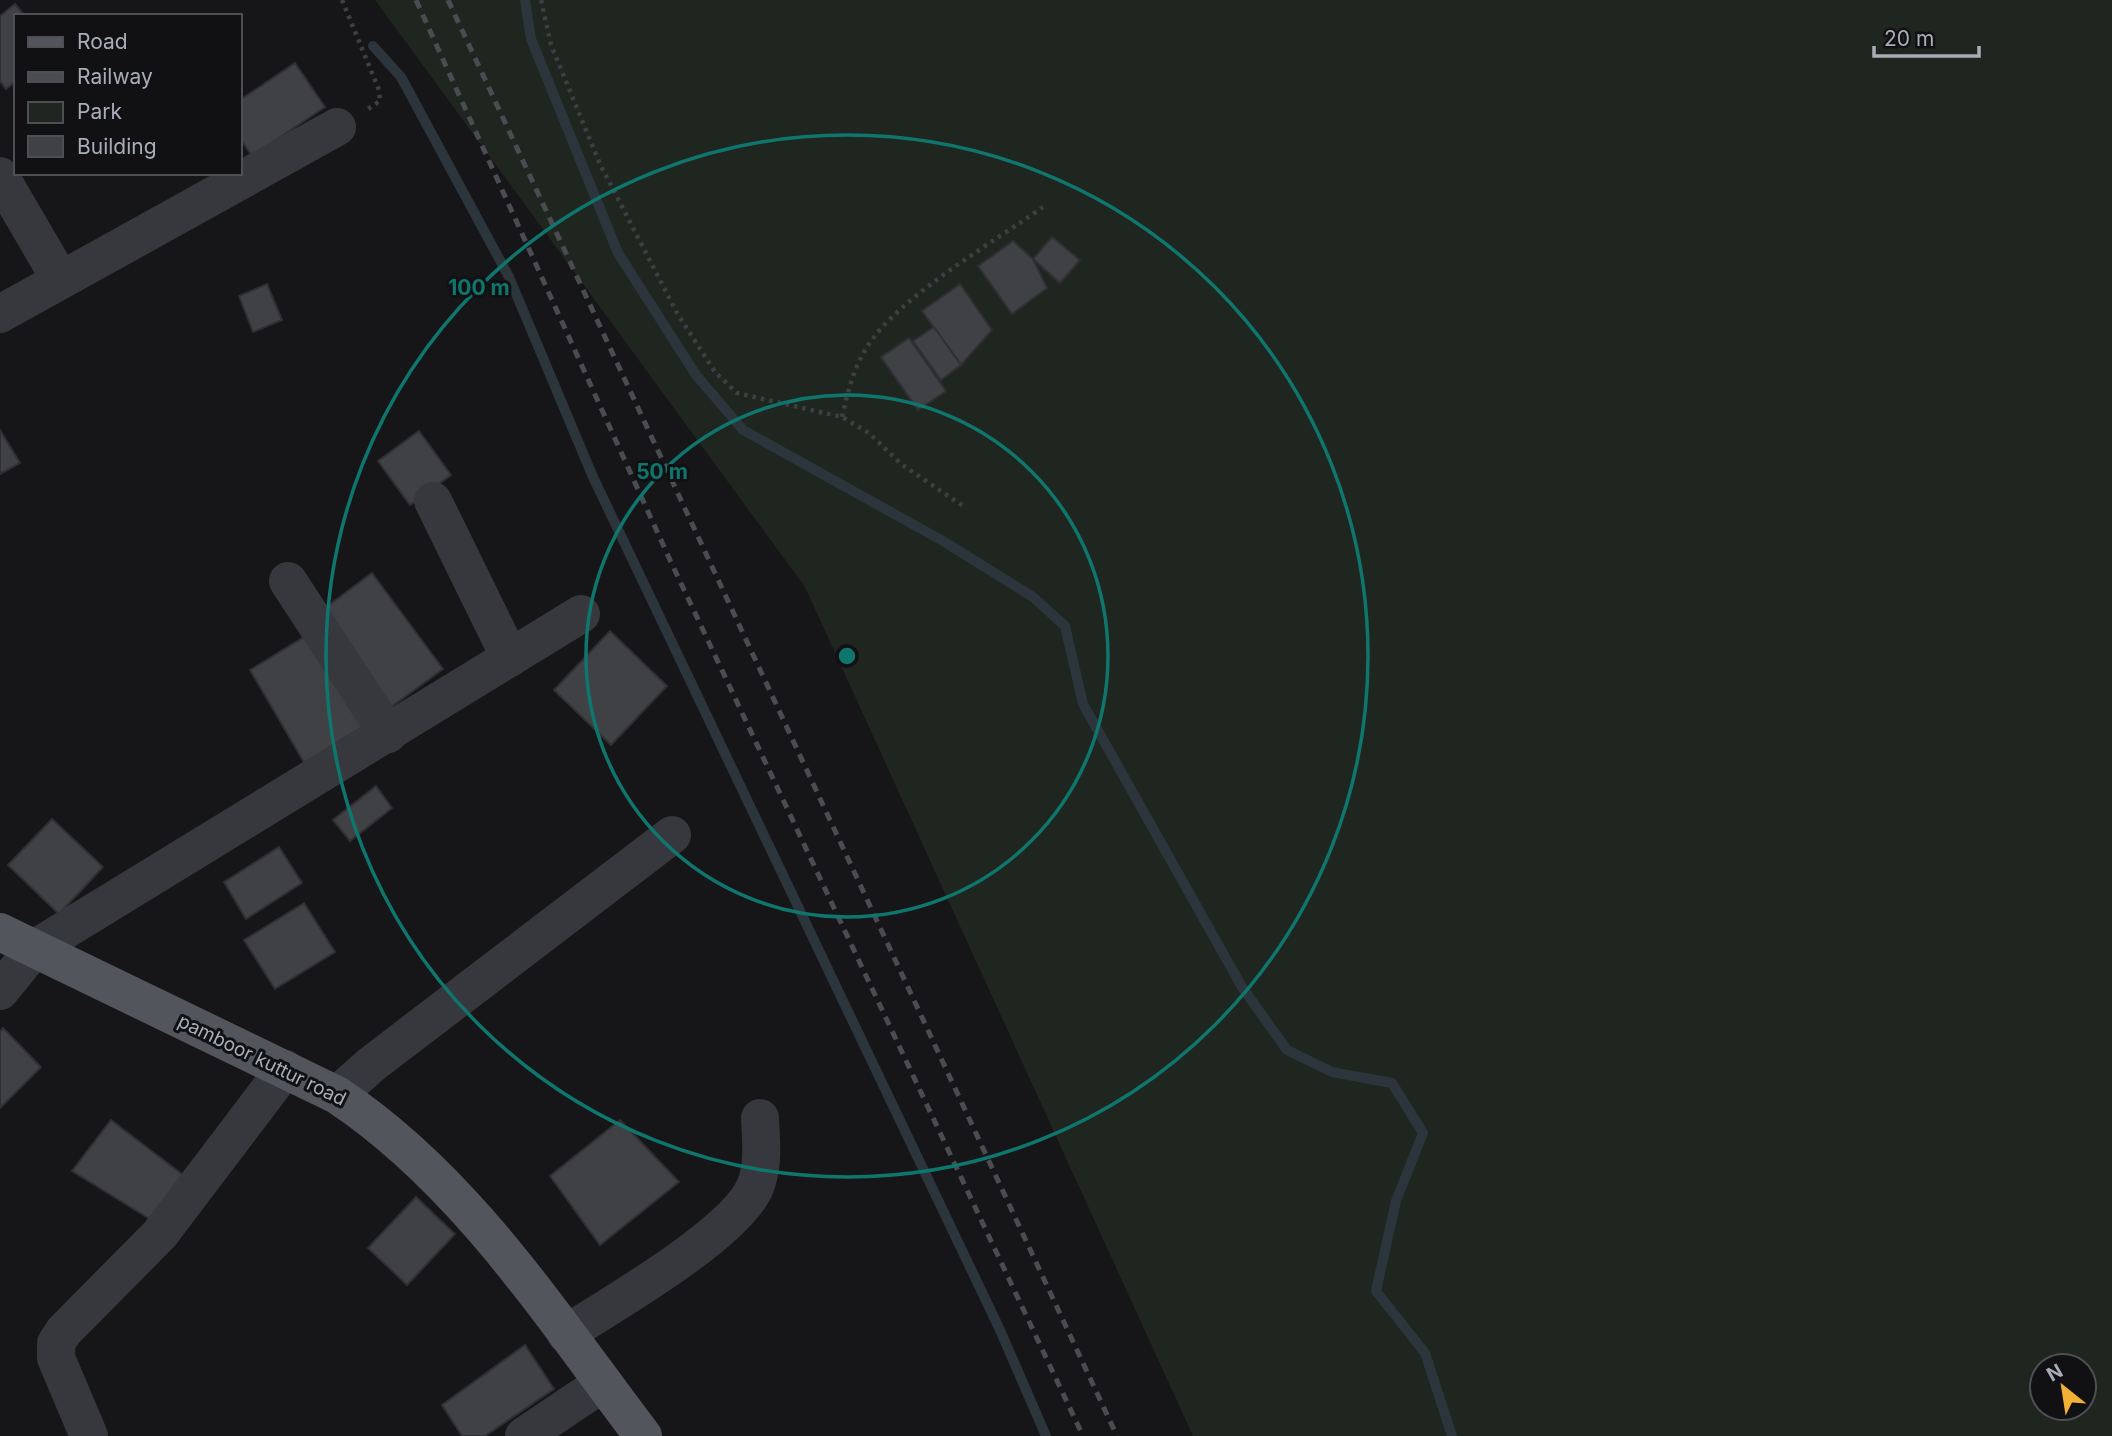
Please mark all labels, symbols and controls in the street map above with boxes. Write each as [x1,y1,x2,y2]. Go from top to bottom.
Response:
legend [14,14,242,175]
scale bar [1874,14,1979,58]
text: 20 m [1884,26,1934,51]
text: Road [77,29,128,54]
text: Railway [77,64,153,89]
text: Park [77,99,122,124]
text: Building [77,134,157,159]
text: 100 m [448,275,510,300]
text: 50 m [636,459,688,484]
centre of rings [835,644,859,668]
street label: pamboor kuttur road [174,1009,350,1111]
north arrow [2028,1352,2098,1422]
text: N [2043,1359,2067,1386]

